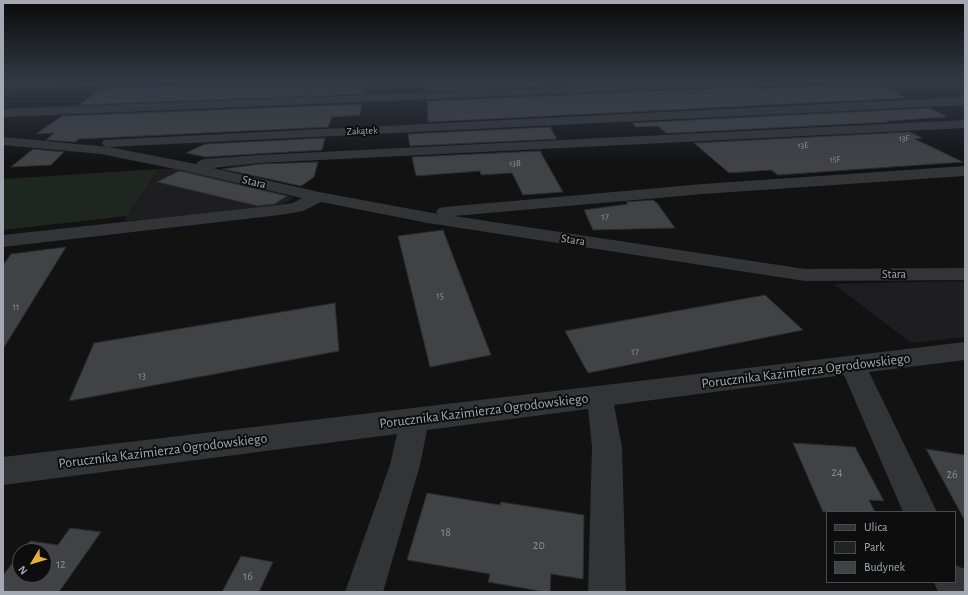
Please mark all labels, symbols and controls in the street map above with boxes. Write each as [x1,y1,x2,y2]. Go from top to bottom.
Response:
street label: Zakątek [346,124,378,138]
house number: 13F [899,133,909,143]
house number: 13E [797,140,809,150]
house number: 15F [830,154,840,164]
house number: 13B [509,158,521,168]
street label: Stara [241,172,267,192]
house number: 17 [601,211,609,223]
street label: Stara [560,231,586,249]
street label: Stara [882,267,906,281]
house number: 15 [436,290,444,302]
house number: 11 [13,301,19,313]
house number: 17 [631,346,639,358]
street label: Porucznika Kazimierza Ogrodowskiego [701,350,911,392]
house number: 13 [138,370,146,382]
street label: Porucznika Kazimierza Ogrodowskiego [379,390,589,432]
street label: Porucznika Kazimierza Ogrodowskiego [58,430,268,472]
house number: 24 [831,465,843,479]
house number: 26 [946,467,958,481]
legend [826,511,956,583]
text: Ulica [864,521,887,533]
house number: 18 [441,525,451,539]
house number: 20 [533,538,545,552]
text: Park [864,541,885,553]
north arrow [12,543,52,583]
house number: 12 [56,557,66,571]
text: Budynek [864,561,905,573]
text: N [16,564,30,576]
house number: 16 [243,569,253,583]

